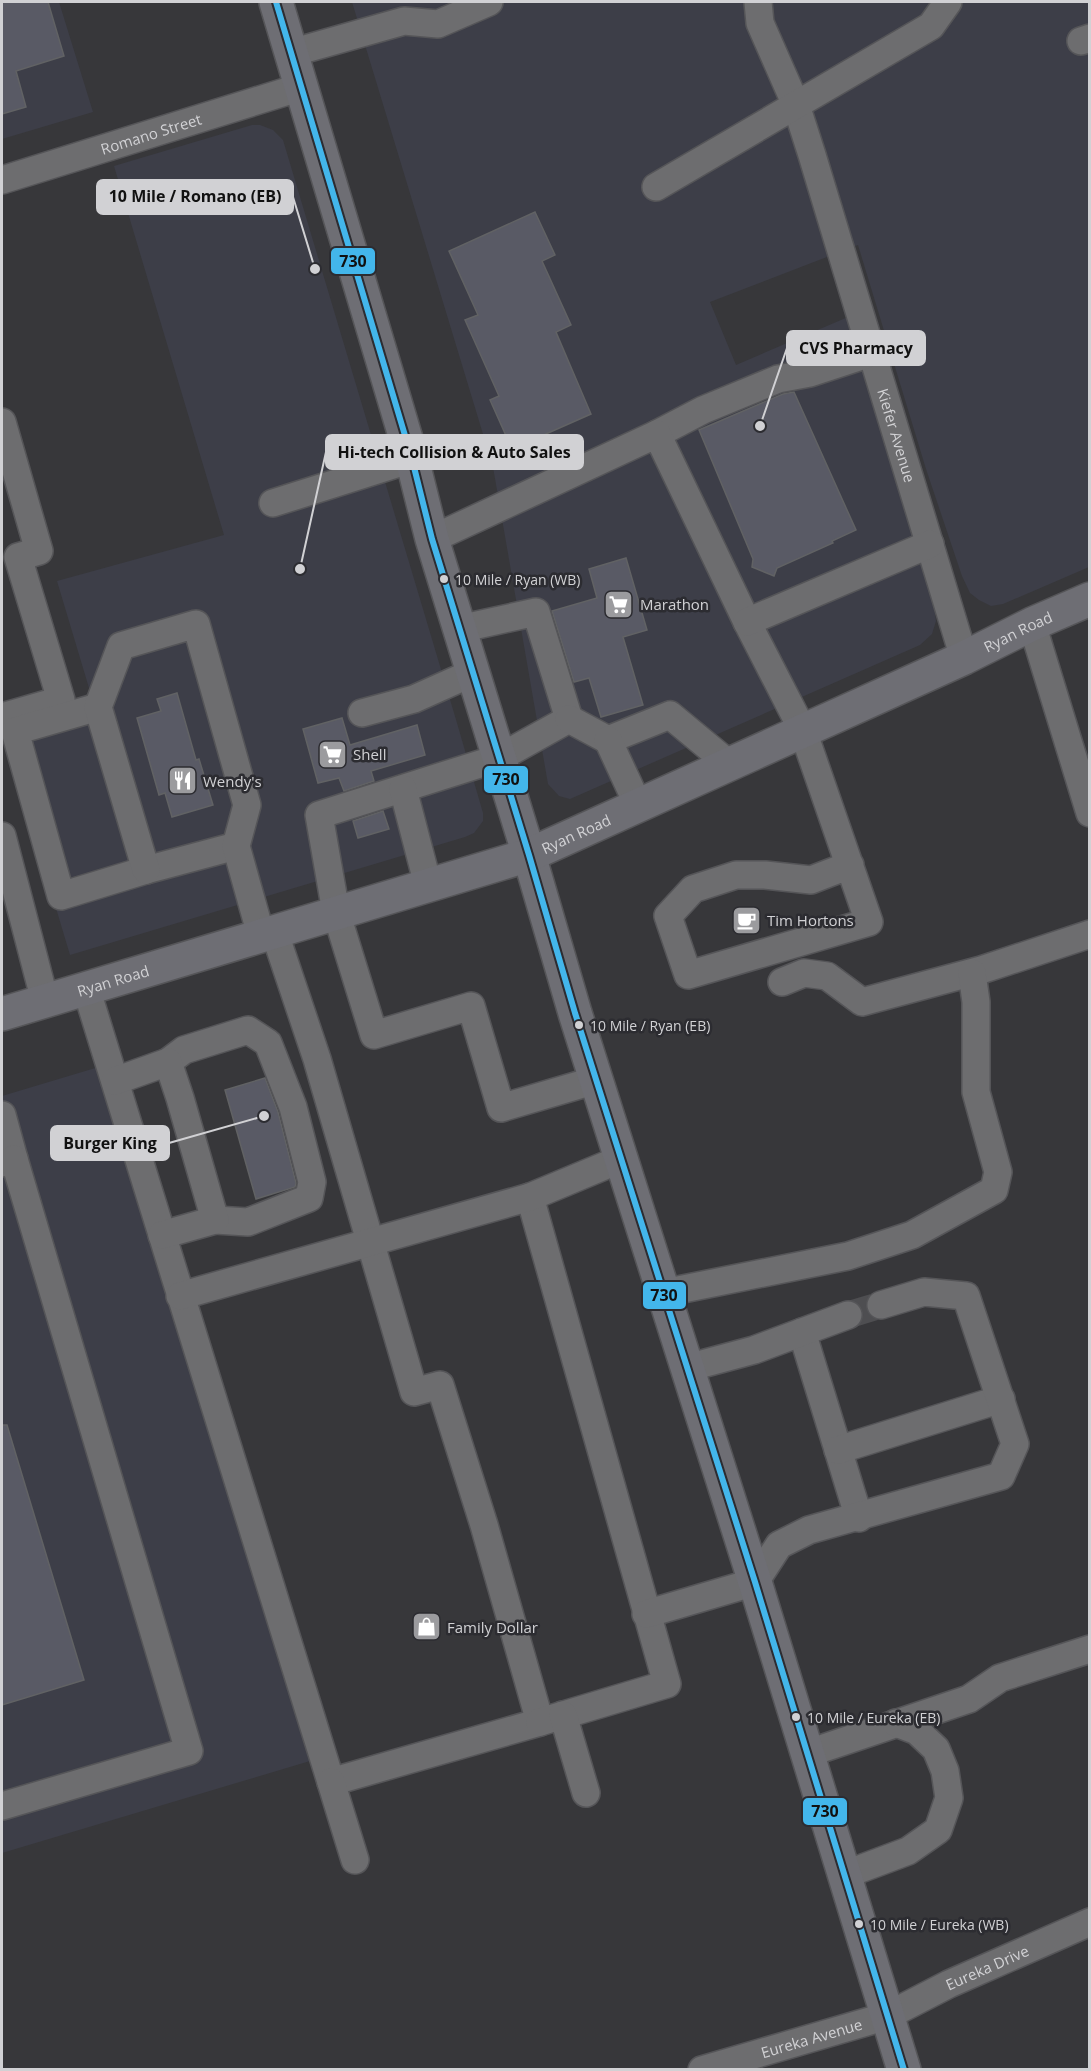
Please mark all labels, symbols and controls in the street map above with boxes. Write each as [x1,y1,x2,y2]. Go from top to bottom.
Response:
street label: Romano Street [98,109,204,159]
callout: 10 Mile / Romano (EB) [97,180,293,214]
text: 10 Mile / Romano (EB) [109,185,281,207]
line badge: 730 [330,247,376,275]
text: 730 [339,250,367,272]
callout: CVS Pharmacy [787,331,925,365]
text: CVS Pharmacy [799,337,914,359]
street label: Kiefer Avenue [873,386,920,485]
callout: Hi-tech Collision & Auto Sales [326,435,583,469]
text: Hi-tech Collision & Auto Sales [337,441,571,463]
place label: 10 Mile / Ryan (WB) [455,570,580,589]
marker: 10 Mile / Ryan (WB) [438,573,450,585]
supermarket icon: Marathon [603,588,635,620]
place label: Marathon [640,594,709,614]
street label: Ryan Road [980,606,1055,657]
supermarket icon: Shell [316,738,348,770]
place label: Shell [353,744,386,764]
restaurant icon: Wendy's [166,765,198,797]
line badge: 730 [483,765,529,794]
text: 730 [492,768,520,790]
place label: Wendy's [203,771,262,791]
street label: Ryan Road [538,809,614,858]
cafe icon: Tim Hortons [730,904,762,936]
place label: Tim Hortons [767,910,854,930]
street label: Ryan Road [75,960,151,1001]
place label: 10 Mile / Ryan (EB) [590,1016,710,1035]
marker: 10 Mile / Ryan (EB) [573,1019,585,1031]
callout: Burger King [51,1126,169,1160]
text: Burger King [63,1132,157,1154]
line badge: 730 [642,1281,687,1310]
text: 730 [650,1284,678,1306]
shop icon: Family Dollar [410,1611,442,1643]
place label: Family Dollar [447,1617,538,1637]
place label: 10 Mile / Eureka (EB) [807,1708,940,1727]
marker: 10 Mile / Eureka (EB) [790,1711,802,1723]
line badge: 730 [802,1797,848,1826]
text: 730 [811,1800,839,1822]
place label: 10 Mile / Eureka (WB) [870,1915,1009,1934]
marker: 10 Mile / Eureka (WB) [853,1918,865,1930]
street label: Eureka Drive [942,1940,1032,1994]
street label: Eureka Avenue [758,2014,864,2062]

